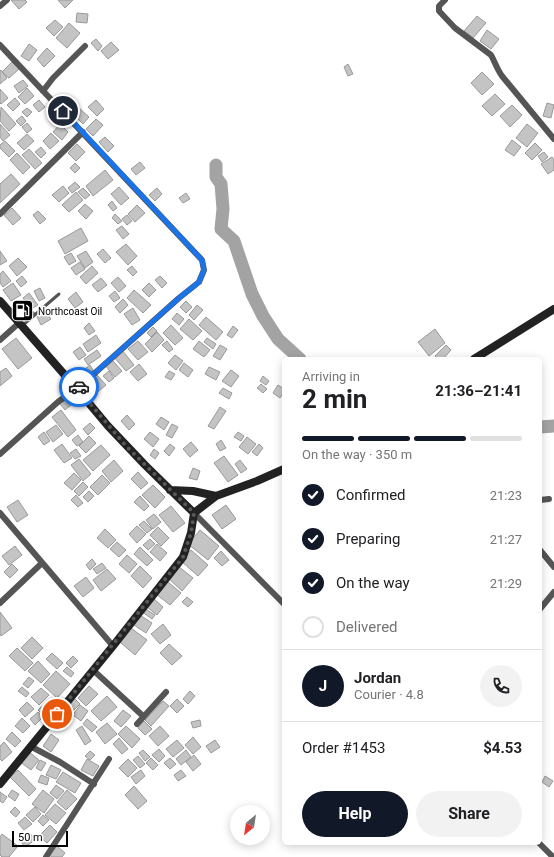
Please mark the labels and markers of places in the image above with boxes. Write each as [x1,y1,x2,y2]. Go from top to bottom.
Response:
pin [46,94,80,128]
fuel station icon: Northcoast Oil [10,298,36,324]
place label: Northcoast Oil [38,306,102,317]
pin [40,697,74,731]

